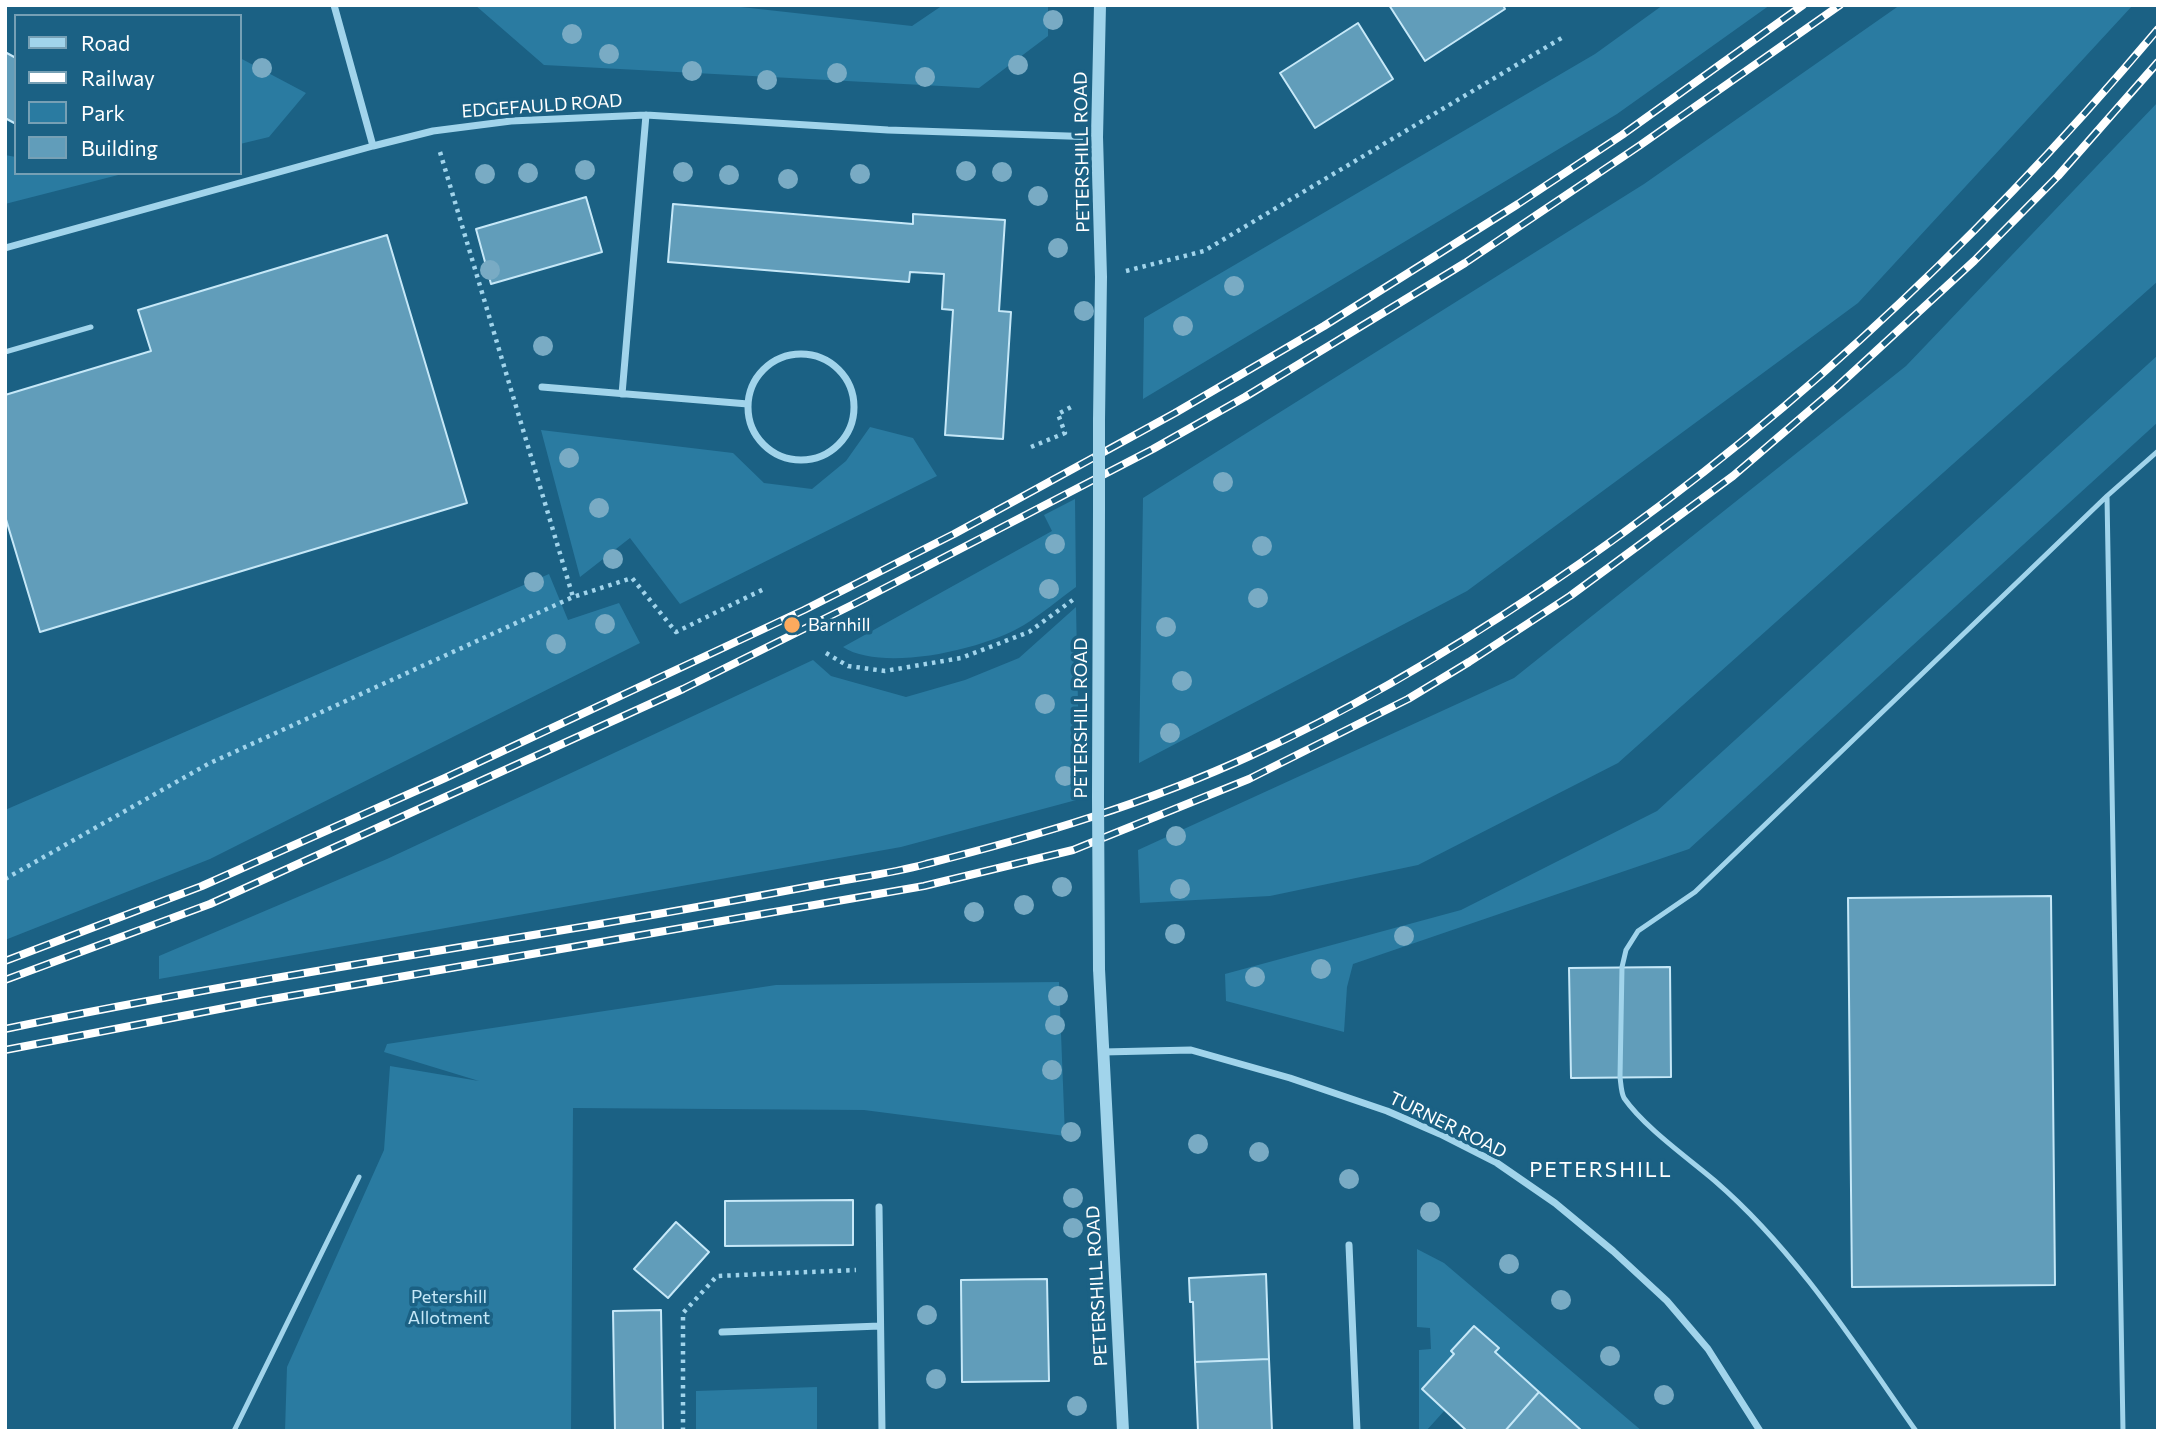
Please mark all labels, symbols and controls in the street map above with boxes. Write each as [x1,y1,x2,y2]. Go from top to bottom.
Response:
legend [14,14,242,175]
text: Road [81,30,130,55]
text: Railway [81,65,155,90]
street label: PETERSHILL ROAD [1070,71,1094,233]
street label: EDGEFAULD ROAD [461,90,623,122]
text: Park [81,100,125,125]
text: Building [81,135,158,160]
place label: Barnhill [808,614,871,636]
marker: Barnhill [782,615,802,635]
street label: PETERSHILL ROAD [1070,637,1092,799]
street label: TURNER ROAD [1386,1087,1510,1163]
district label: PETERSHILL [1530,1157,1672,1183]
street label: PETERSHILL ROAD [1082,1205,1112,1367]
park label: Petershill Allotment [408,1286,490,1328]

